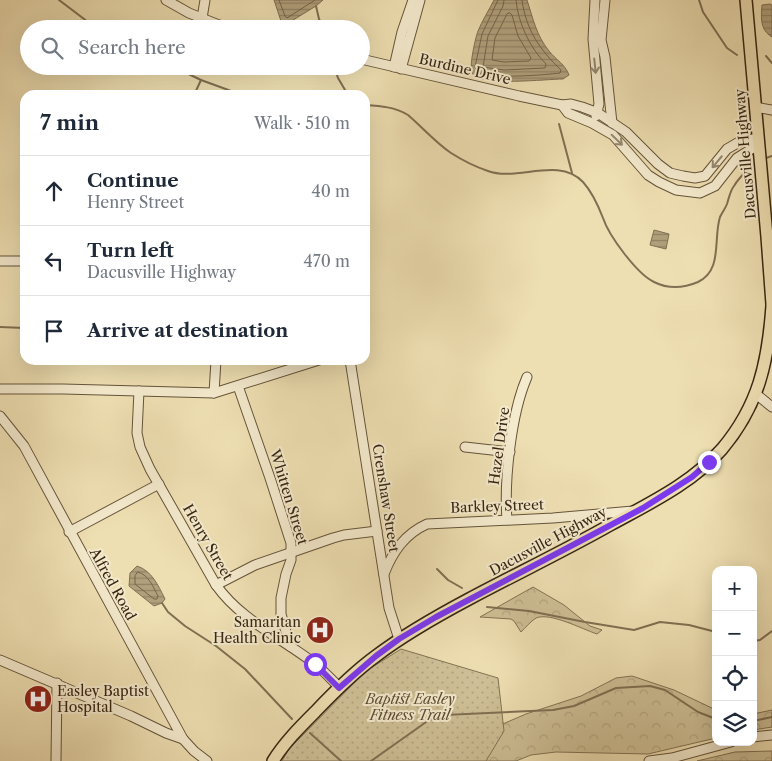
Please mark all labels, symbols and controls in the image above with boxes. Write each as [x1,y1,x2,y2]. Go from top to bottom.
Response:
search box [20,20,370,75]
icon: search [38,34,66,62]
text: Search here [78,36,186,59]
street label: Burdine Drive [417,50,513,88]
one-way arrow [591,58,600,74]
street label: Dacusville Highway [730,88,760,220]
text: 7 min [40,110,99,135]
text: Walk · 510 m [254,113,350,133]
one-way arrow [611,134,623,146]
one-way arrow [712,155,723,168]
text: Continue [87,169,179,192]
icon: ahead [40,177,68,205]
text: 40 m [311,181,350,201]
text: Henry Street [87,192,184,212]
text: Turn left [87,239,174,262]
icon: left [40,247,68,275]
text: 470 m [304,251,350,271]
text: Dacusville Highway [87,262,236,282]
icon: arrive [40,317,68,345]
text: Arrive at destination [87,319,288,342]
street label: Hazel Drive [485,406,513,486]
street label: Crenshaw Street [369,443,403,554]
street label: Whitten Street [266,446,312,547]
route end [698,451,721,474]
street label: Barkley Street [450,495,544,517]
street label: Henry Street [179,501,237,583]
street label: Dacusville Highway [486,502,610,580]
street label: Alfred Road [85,544,140,624]
map controls [712,566,757,746]
button: + [712,566,757,611]
button: − [712,611,757,656]
place label: Samaritan Health Clinic [213,613,301,647]
hospital icon: Samaritan Health Clinic [305,615,335,645]
route start [304,653,327,676]
button: locate [712,656,757,701]
place label: Easley Baptist Hospital [57,682,149,716]
hospital icon: Easley Baptist Hospital [23,684,53,714]
park label: Baptist Easley Fitness Trail [364,690,455,724]
button: layers [712,701,757,746]

